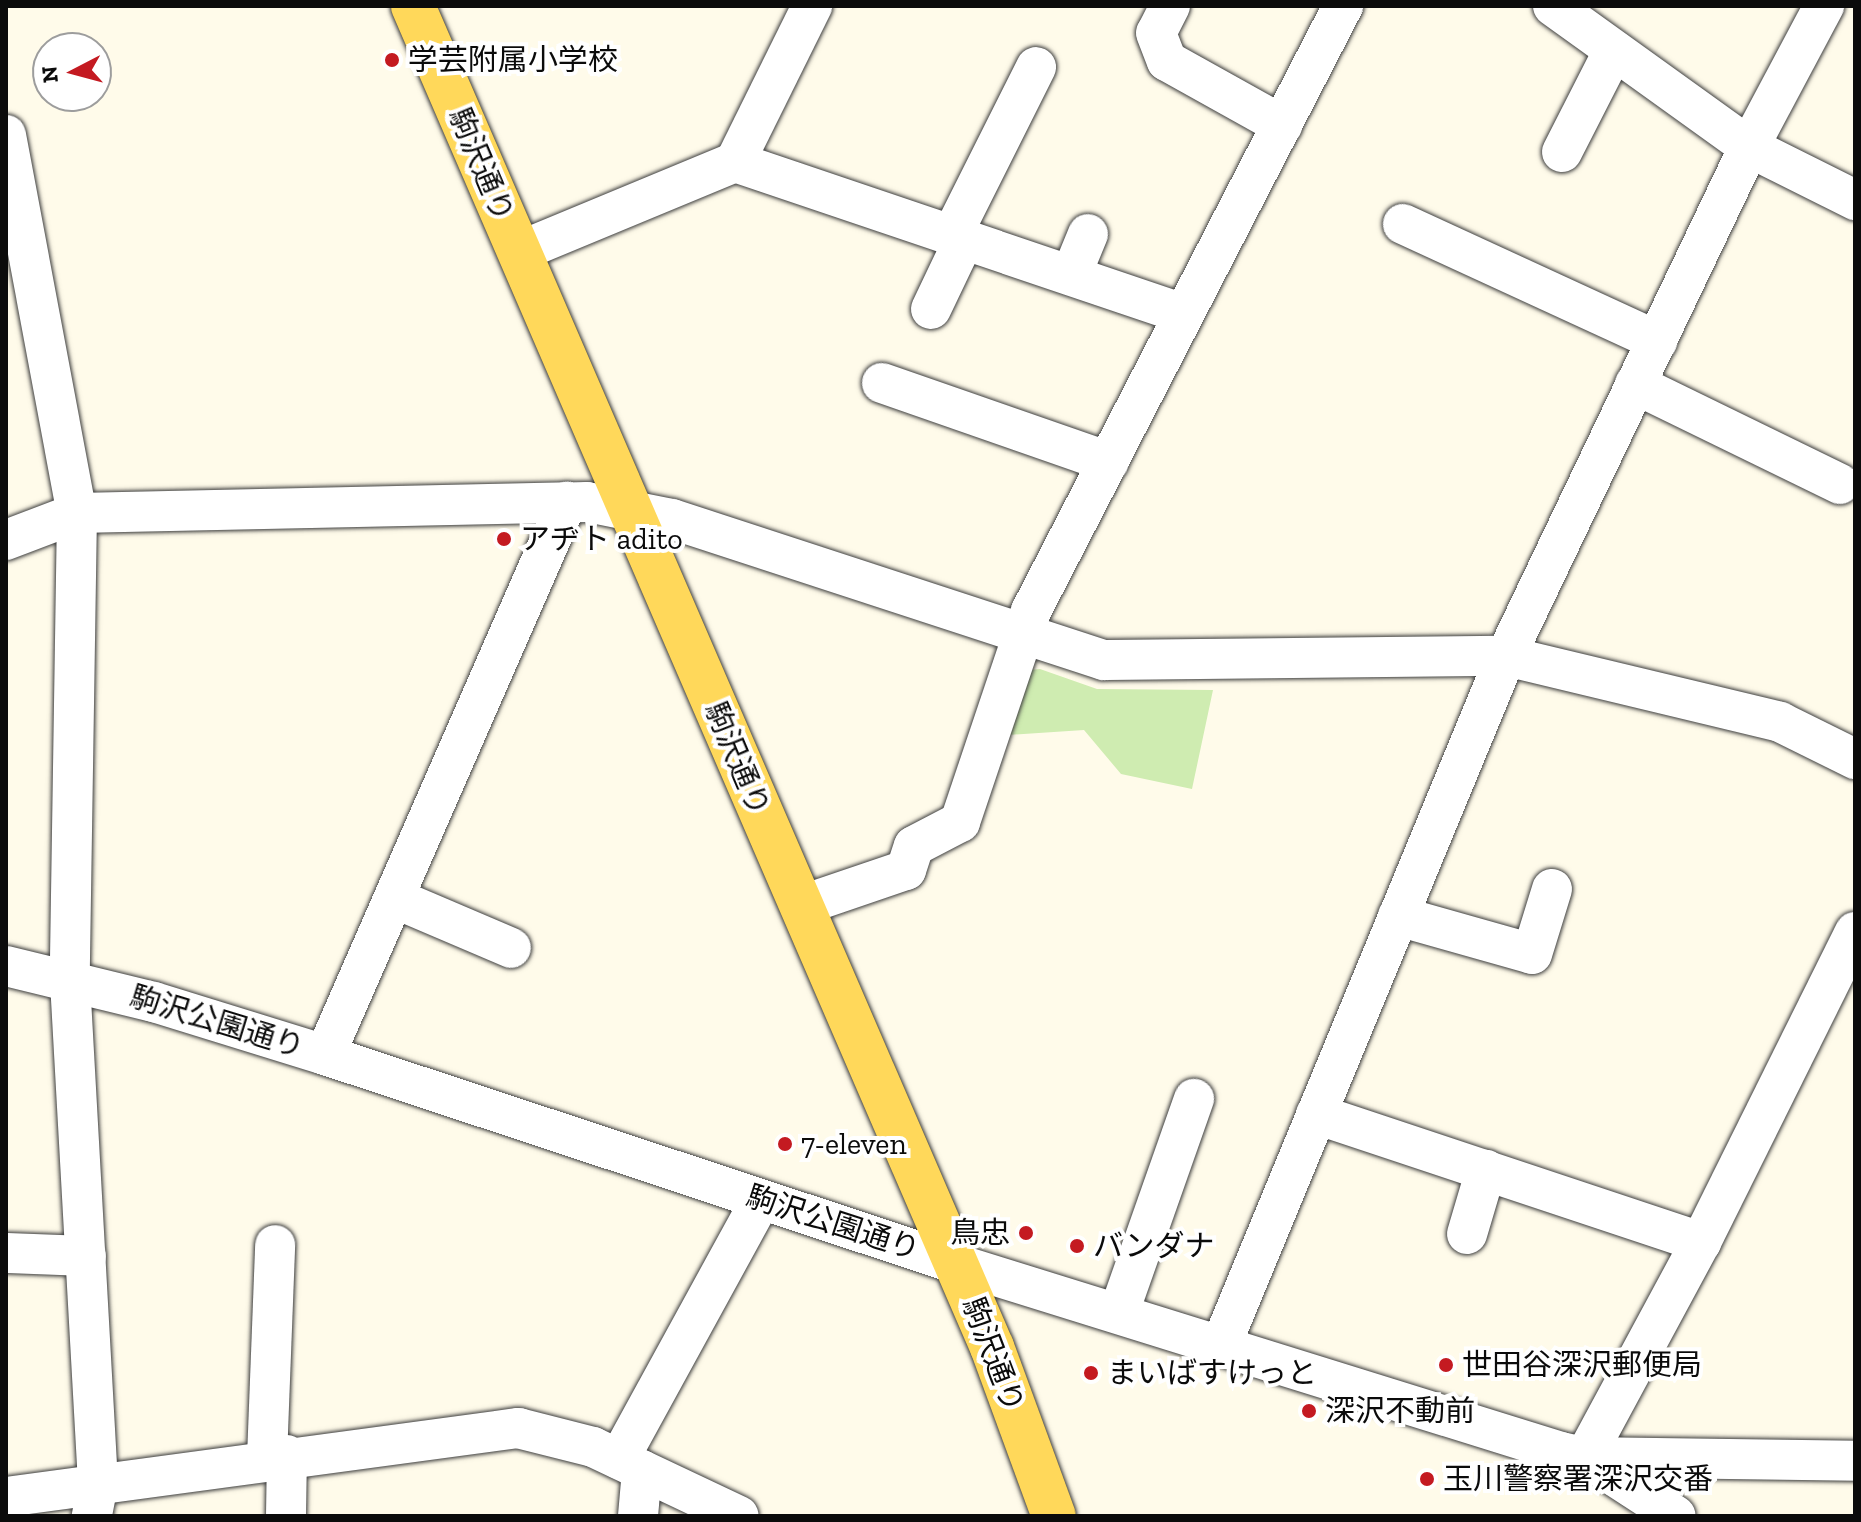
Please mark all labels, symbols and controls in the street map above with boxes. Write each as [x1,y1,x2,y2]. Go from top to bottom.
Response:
north arrow [32,32,112,112]
place label: 学芸附属小学校 [408,42,618,78]
marker: 学芸附属小学校 [383,51,401,69]
text: N [35,65,64,84]
street label: 駒沢通り [441,103,521,227]
place label: アヂト adito [520,521,683,557]
marker: アヂト adito [495,530,513,548]
street label: 駒沢通り [697,697,777,821]
street label: 駒沢公園通り [126,978,308,1066]
place label: 7-eleven [801,1126,907,1162]
marker: 7-eleven [776,1135,794,1153]
street label: 駒沢公園通り [742,1178,924,1268]
place label: 鳥忠 [950,1215,1010,1251]
marker: 鳥忠 [1017,1224,1035,1242]
place label: バンダナ [1093,1228,1213,1264]
marker: バンダナ [1068,1237,1086,1255]
street label: 駒沢通り [955,1293,1031,1417]
place label: 世田谷深沢郵便局 [1462,1347,1702,1383]
place label: まいばすけっと [1107,1355,1317,1391]
marker: 世田谷深沢郵便局 [1437,1356,1455,1374]
marker: まいばすけっと [1082,1364,1100,1382]
place label: 深沢不動前 [1325,1393,1475,1429]
marker: 深沢不動前 [1300,1402,1318,1420]
place label: 玉川警察署深沢交番 [1443,1461,1713,1497]
marker: 玉川警察署深沢交番 [1418,1470,1436,1488]

